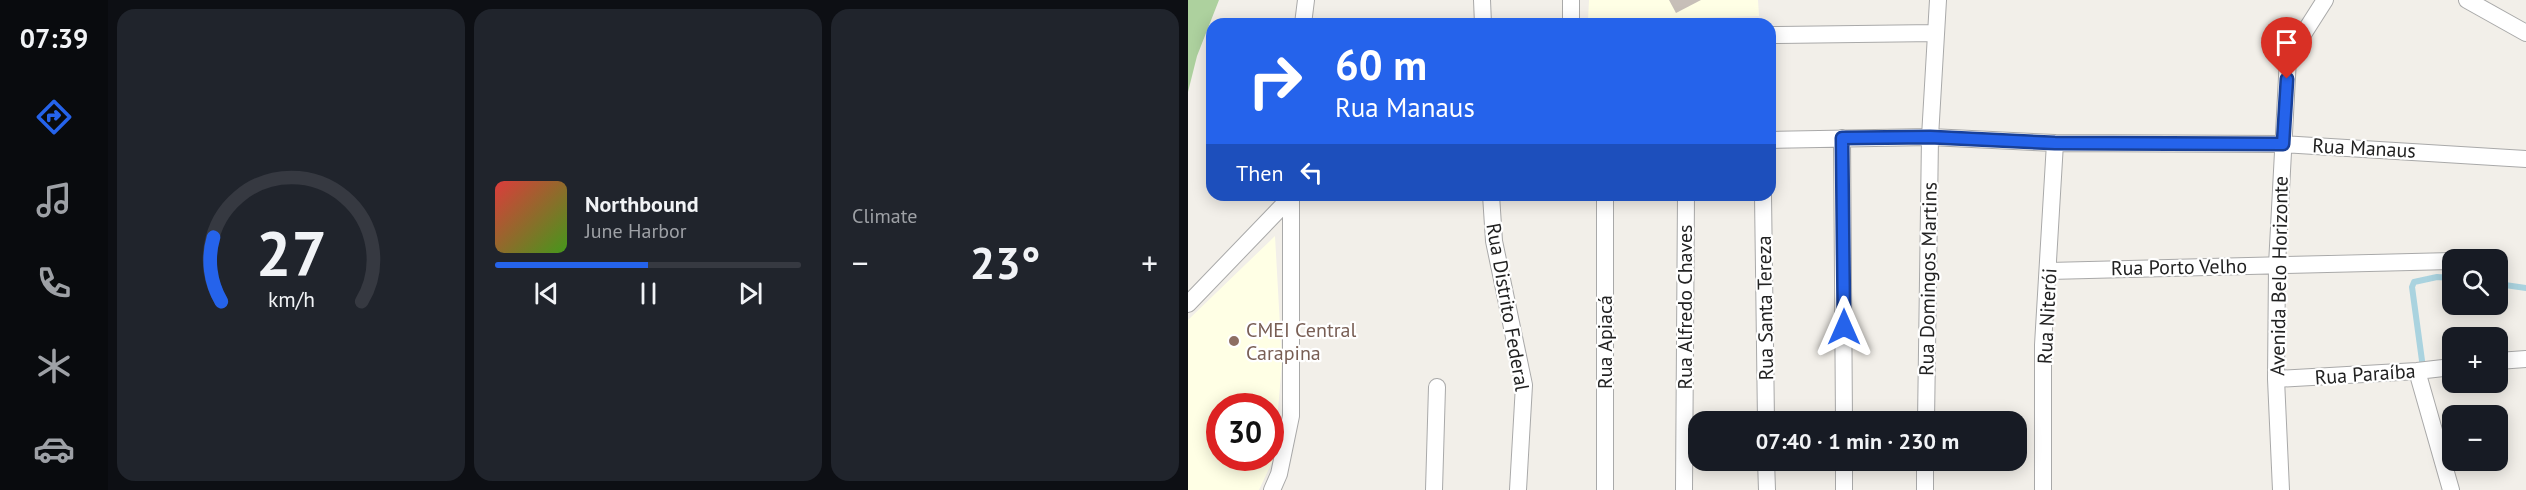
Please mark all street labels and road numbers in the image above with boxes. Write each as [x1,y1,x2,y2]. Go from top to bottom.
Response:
street label: Rua Manaus [2312,132,2416,164]
street label: Avenida Belo Horizonte [2264,176,2294,376]
street label: Rua Domingos Martins [1913,182,1943,376]
street label: Rua Distrito Federal [1480,221,1536,393]
street label: Rua Alfredo Chaves [1672,224,1698,390]
street label: Rua Santa Tereza [1751,235,1779,381]
street label: Rua Porto Velho [2111,253,2247,281]
street label: Rua Niterói [2032,267,2062,365]
street label: Rua Apiacá [1592,295,1618,389]
street label: Rua Paraíba [2314,358,2416,390]

